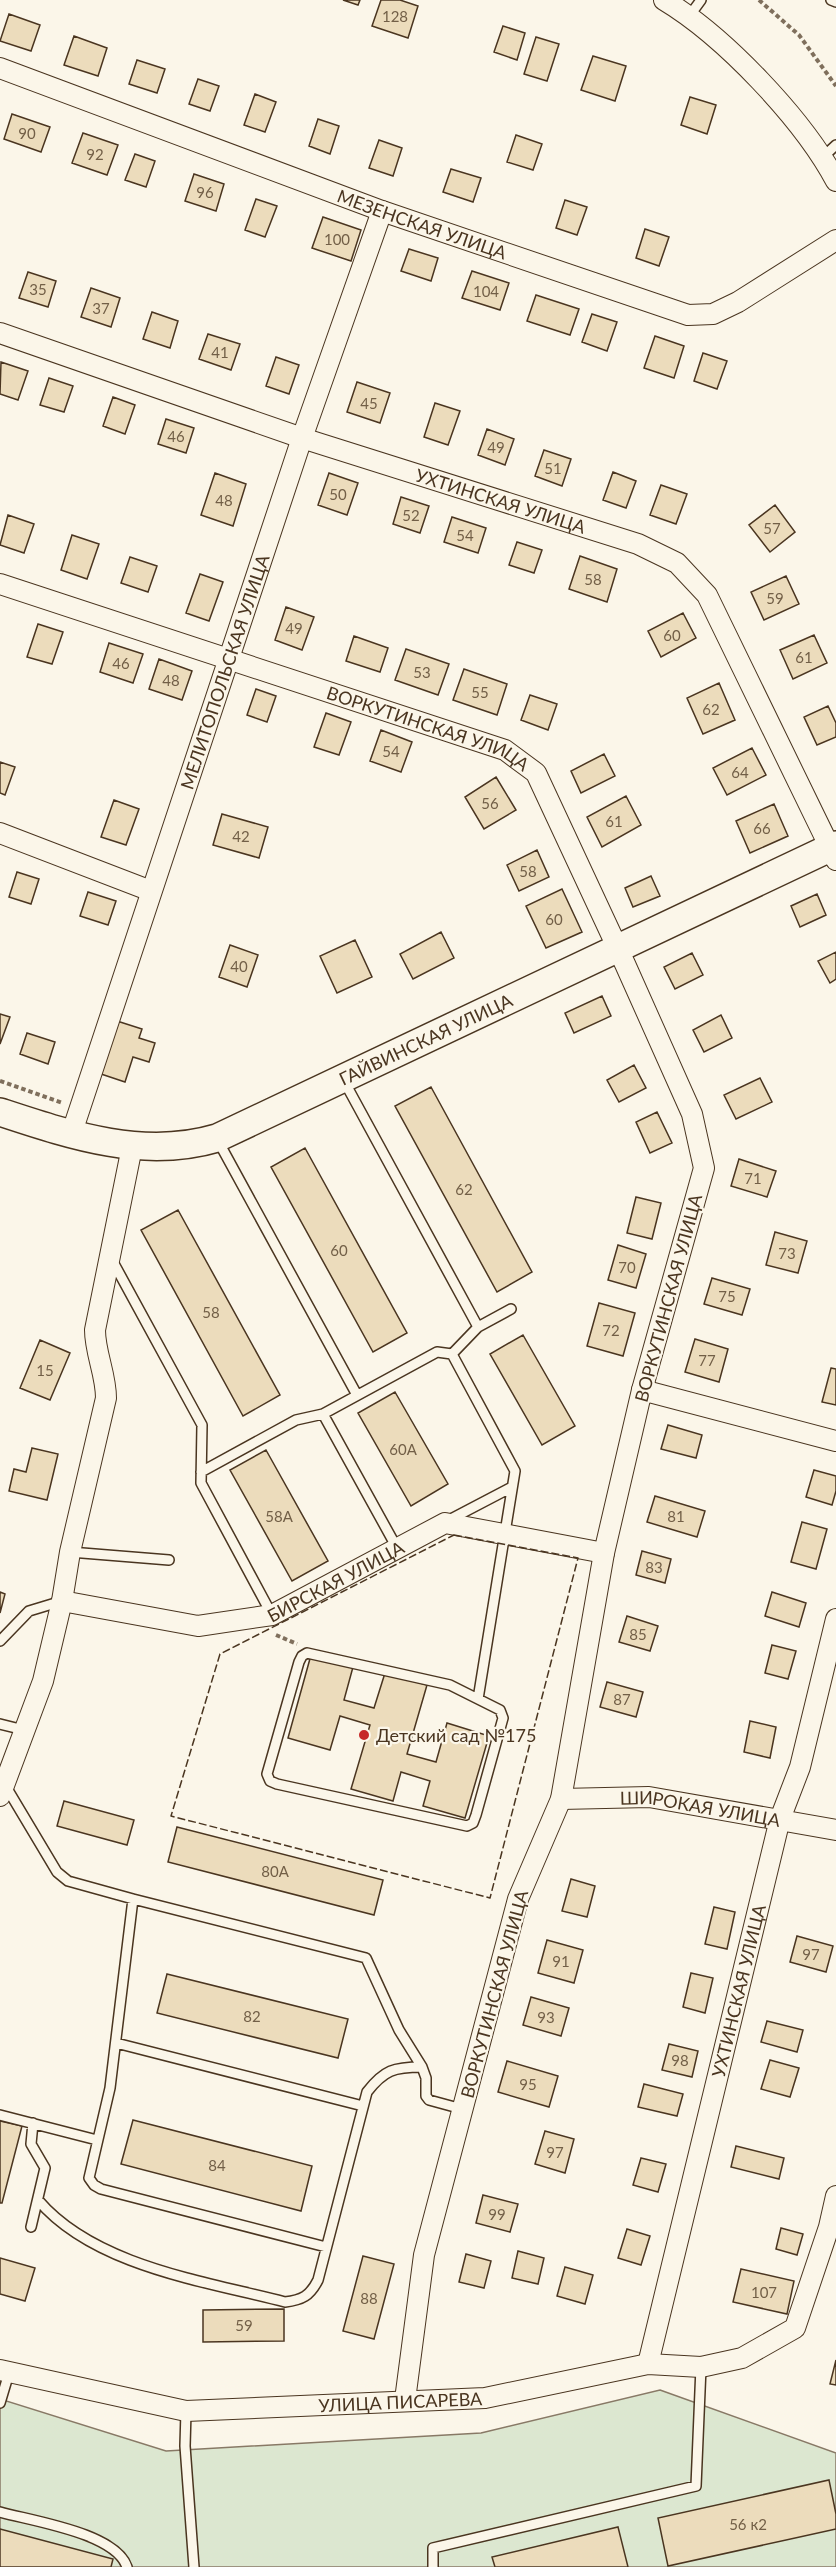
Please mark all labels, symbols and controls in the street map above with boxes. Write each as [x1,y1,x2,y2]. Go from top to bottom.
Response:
house number: 128 [382,7,408,25]
house number: 90 [18,124,36,142]
house number: 92 [86,145,104,163]
house number: 96 [196,183,214,201]
street label: МЕЗЕНСКАЯ УЛИЦА [334,184,510,264]
house number: 100 [324,230,350,248]
house number: 35 [29,280,47,298]
house number: 104 [473,282,499,300]
house number: 37 [92,299,110,317]
house number: 41 [211,343,229,361]
house number: 45 [360,394,378,412]
house number: 46 [167,427,185,445]
house number: 49 [487,438,505,456]
house number: 51 [544,459,562,477]
street label: УХТИНСКАЯ УЛИЦА [413,464,589,538]
house number: 50 [329,485,347,503]
house number: 48 [215,491,233,509]
house number: 52 [402,506,420,524]
house number: 57 [763,519,781,537]
house number: 54 [456,526,474,544]
street label: МЕЛИТОПОЛЬСКАЯ УЛИЦА [175,551,274,792]
house number: 58 [584,570,602,588]
house number: 59 [766,589,784,607]
house number: 49 [285,619,303,637]
house number: 60 [663,626,681,644]
house number: 61 [795,648,813,666]
house number: 46 [112,654,130,672]
house number: 53 [413,663,431,681]
house number: 48 [162,671,180,689]
street label: ВОРКУТИНСКАЯ УЛИЦА [324,681,534,776]
house number: 55 [471,683,489,701]
house number: 62 [702,700,720,718]
house number: 54 [382,742,400,760]
house number: 64 [731,763,749,781]
house number: 56 [481,794,499,812]
house number: 61 [605,812,623,830]
house number: 66 [753,819,771,837]
house number: 42 [232,827,250,845]
house number: 58 [519,862,537,880]
house number: 60 [545,910,563,928]
house number: 40 [230,957,248,975]
street label: ГАЙВИНСКАЯ УЛИЦА [335,989,517,1090]
house number: 71 [744,1169,762,1187]
house number: 62 [455,1180,473,1198]
street label: ВОРКУТИНСКАЯ УЛИЦА [630,1191,707,1404]
house number: 60 [330,1241,348,1259]
house number: 73 [778,1244,796,1262]
house number: 70 [618,1258,636,1276]
house number: 75 [718,1287,736,1305]
house number: 58 [202,1303,220,1321]
house number: 72 [602,1321,620,1339]
house number: 77 [698,1351,716,1369]
house number: 15 [36,1361,54,1379]
house number: 60А [389,1440,418,1458]
house number: 58А [265,1507,294,1525]
house number: 81 [667,1507,685,1525]
street label: БИРСКАЯ УЛИЦА [263,1535,408,1627]
house number: 83 [645,1558,663,1576]
house number: 85 [629,1625,647,1643]
house number: 87 [613,1690,631,1708]
place label: Детский сад №175 [376,1724,536,1746]
marker: Детский сад №175 [357,1728,371,1742]
street label: ШИРОКАЯ УЛИЦА [620,1786,783,1831]
house number: 80А [261,1862,290,1880]
street label: ВОРКУТИНСКАЯ УЛИЦА [456,1887,533,2100]
street label: УХТИНСКАЯ УЛИЦА [707,1901,770,2079]
house number: 97 [802,1945,820,1963]
house number: 91 [552,1952,570,1970]
house number: 82 [243,2007,261,2025]
house number: 93 [537,2008,555,2026]
house number: 98 [671,2051,689,2069]
house number: 95 [519,2075,537,2093]
house number: 97 [546,2143,564,2161]
house number: 84 [208,2156,226,2174]
house number: 99 [488,2205,506,2223]
house number: 107 [751,2283,777,2301]
house number: 88 [360,2289,378,2307]
house number: 59 [235,2316,253,2334]
street label: УЛИЦА ПИСАРЕВА [318,2387,484,2416]
house number: 56 к2 [729,2515,767,2533]

